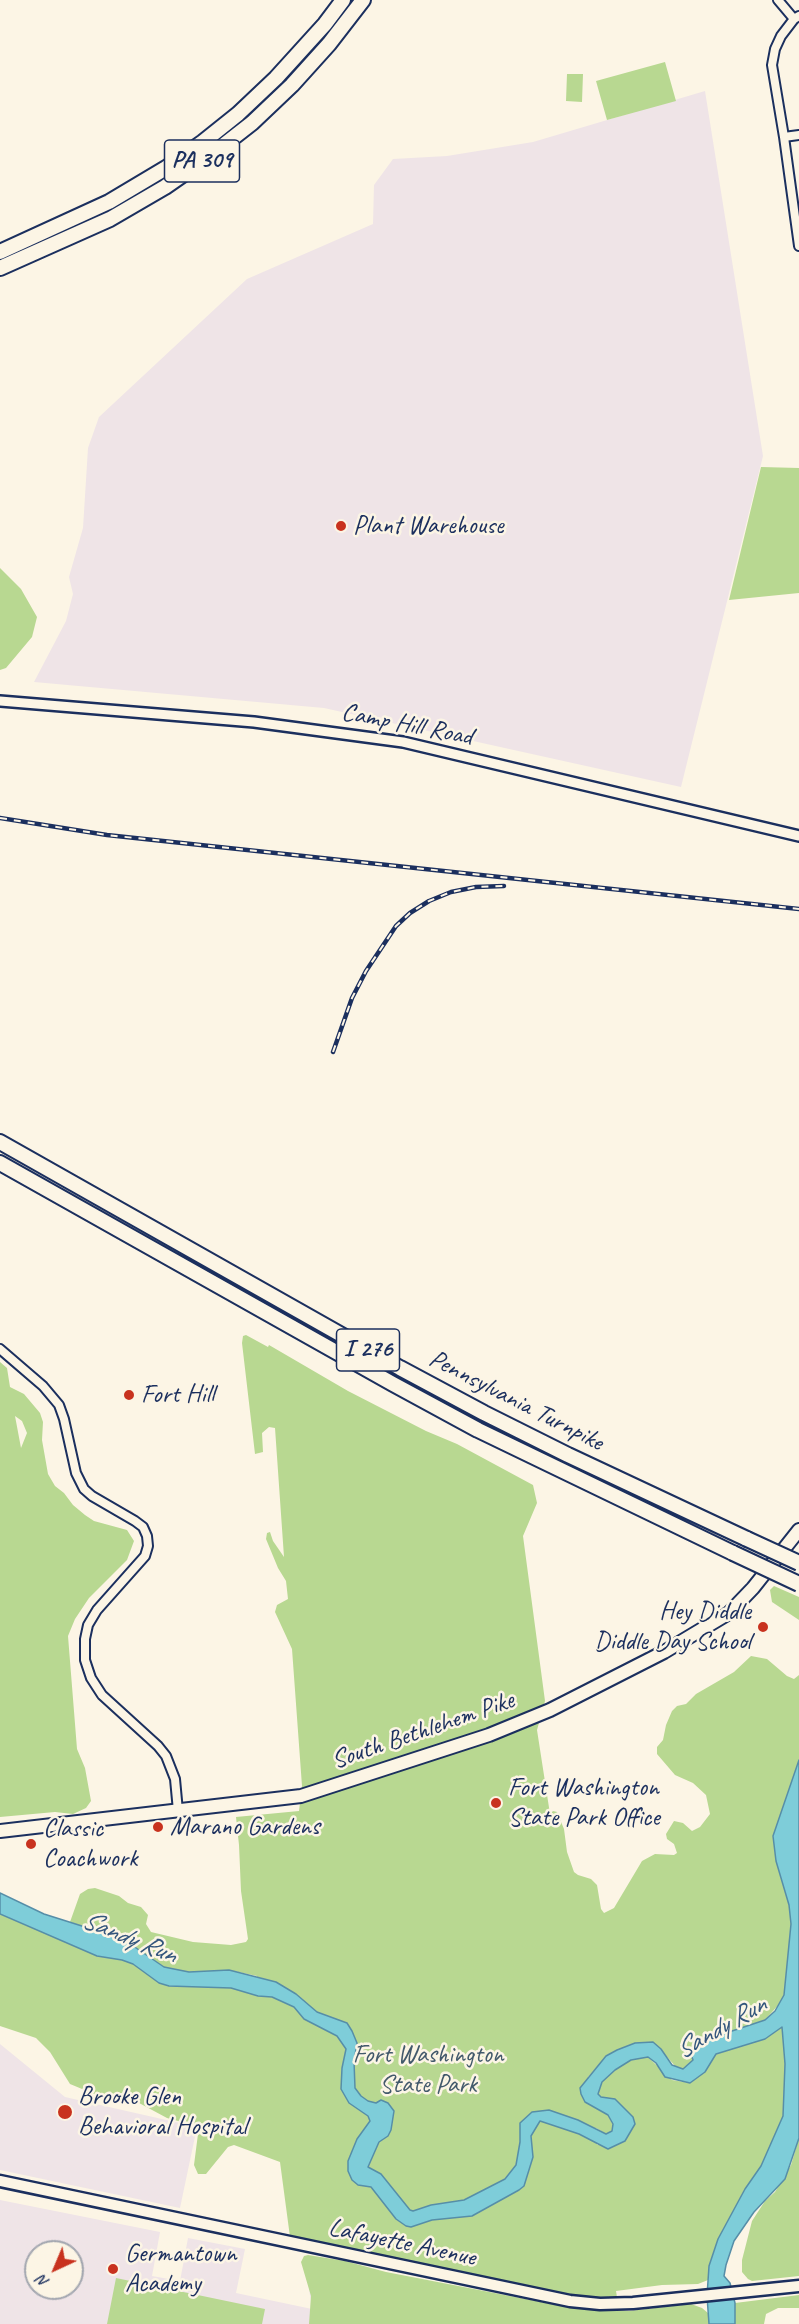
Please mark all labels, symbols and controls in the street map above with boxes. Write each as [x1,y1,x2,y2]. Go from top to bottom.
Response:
road number: PA 309 [164,140,240,182]
place label: Plant Warehouse [353,510,503,542]
marker: Plant Warehouse [334,519,348,533]
street label: Camp Hill Road [339,697,475,753]
road number: I 276 [336,1329,400,1371]
street label: Pennsylvania Turnpike [423,1344,609,1458]
place label: Fort Hill [141,1379,214,1411]
marker: Fort Hill [122,1388,136,1402]
place label: Hey Diddle Diddle Day School [594,1596,751,1658]
marker: Hey Diddle Diddle Day School [756,1620,770,1634]
street label: South Bethlehem Pike [328,1685,518,1777]
place label: Fort Washington State Park Office [508,1772,660,1834]
marker: Fort Washington State Park Office [489,1796,503,1810]
place label: Marano Gardens [170,1811,320,1843]
place label: Classic Coachwork [43,1813,137,1874]
marker: Marano Gardens [151,1820,165,1834]
marker: Classic Coachwork [24,1837,38,1851]
water label: Sandy Run [77,1904,181,1972]
water label: Sandy Run [670,1989,772,2067]
park label: Fort Washington State Park [353,2039,503,2100]
place label: Brooke Glen Behavioral Hospital [78,2081,247,2142]
marker: Brooke Glen Behavioral Hospital [56,2103,74,2121]
street label: Lafayette Avenue [326,2212,478,2274]
place label: Germantown Academy [125,2238,236,2300]
north arrow [24,2240,84,2300]
marker: Germantown Academy [106,2262,120,2276]
text: N [32,2271,53,2292]

